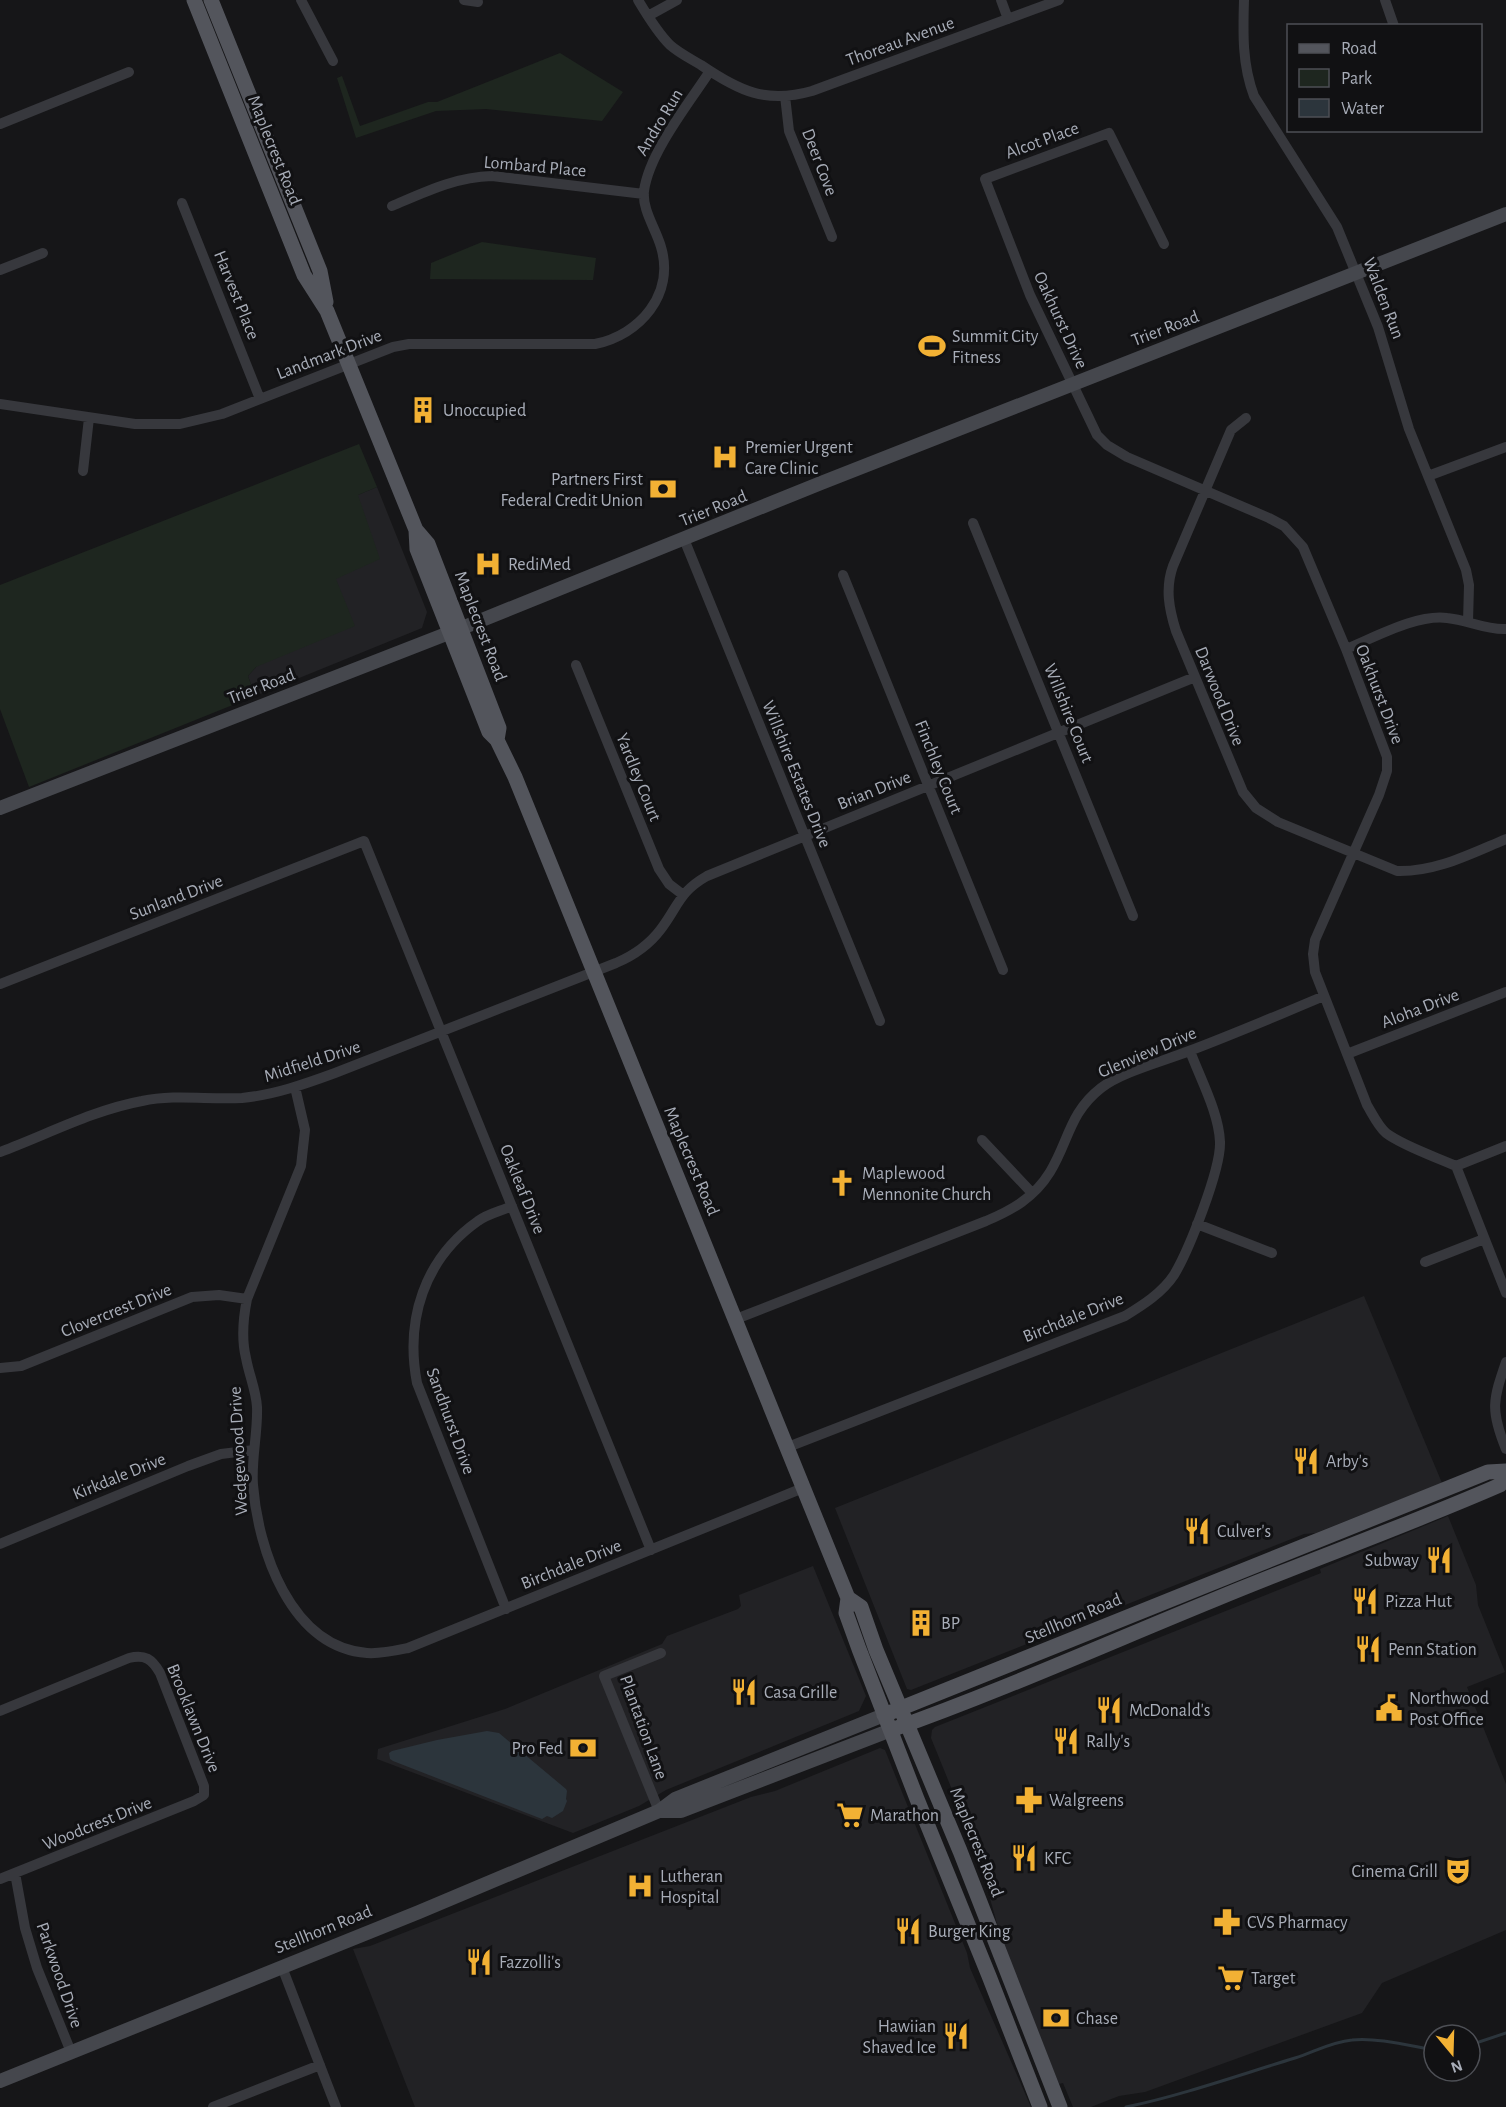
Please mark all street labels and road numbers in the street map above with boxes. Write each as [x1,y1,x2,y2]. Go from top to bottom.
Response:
street label: Thoreau Avenue [844,14,957,70]
street label: Andro Run [633,86,687,159]
street label: Maplecrest Road [244,93,304,208]
street label: Alcot Place [1003,119,1081,163]
street label: Deer Cove [798,126,840,198]
street label: Lombard Place [483,154,587,180]
street label: Harvest Place [210,248,262,343]
street label: Walden Run [1359,255,1407,342]
street label: Oakhurst Drive [1030,269,1090,372]
street label: Trier Road [1129,308,1202,350]
street label: Landmark Drive [274,327,385,383]
street label: Trier Road [677,487,750,531]
street label: Maplecrest Road [451,569,509,684]
street label: Oakhurst Drive [1352,642,1406,747]
street label: Darwood Drive [1191,644,1247,748]
street label: Willshire Court [1040,661,1096,766]
street label: Trier Road [225,666,298,708]
street label: Willshire Estates Drive [758,698,834,851]
street label: Finchley Court [911,718,965,817]
street label: Yardley Court [612,731,664,824]
street label: Brian Drive [835,768,914,814]
street label: Sunland Drive [127,872,226,924]
street label: Aloha Drive [1379,986,1462,1032]
street label: Glenview Drive [1095,1024,1199,1082]
street label: Midfield Drive [262,1038,363,1086]
street label: Maplecrest Road [660,1104,722,1218]
street label: Oakleaf Drive [496,1142,548,1237]
street label: Clovercrest Drive [59,1281,174,1341]
street label: Birchdale Drive [1020,1290,1126,1346]
street label: Sandhurst Drive [422,1366,478,1477]
street label: Wedgewood Drive [227,1386,251,1516]
street label: Kirkdale Drive [70,1450,169,1504]
street label: Birchdale Drive [518,1537,624,1593]
street label: Stellhorn Road [1022,1590,1124,1647]
street label: Brooklawn Drive [163,1661,223,1775]
street label: Plantation Lane [616,1673,670,1782]
street label: Maplecrest Road [946,1785,1006,1900]
street label: Woodcrest Drive [40,1794,155,1854]
street label: Stellhorn Road [272,1902,375,1958]
street label: Parkwood Drive [33,1920,86,2030]

